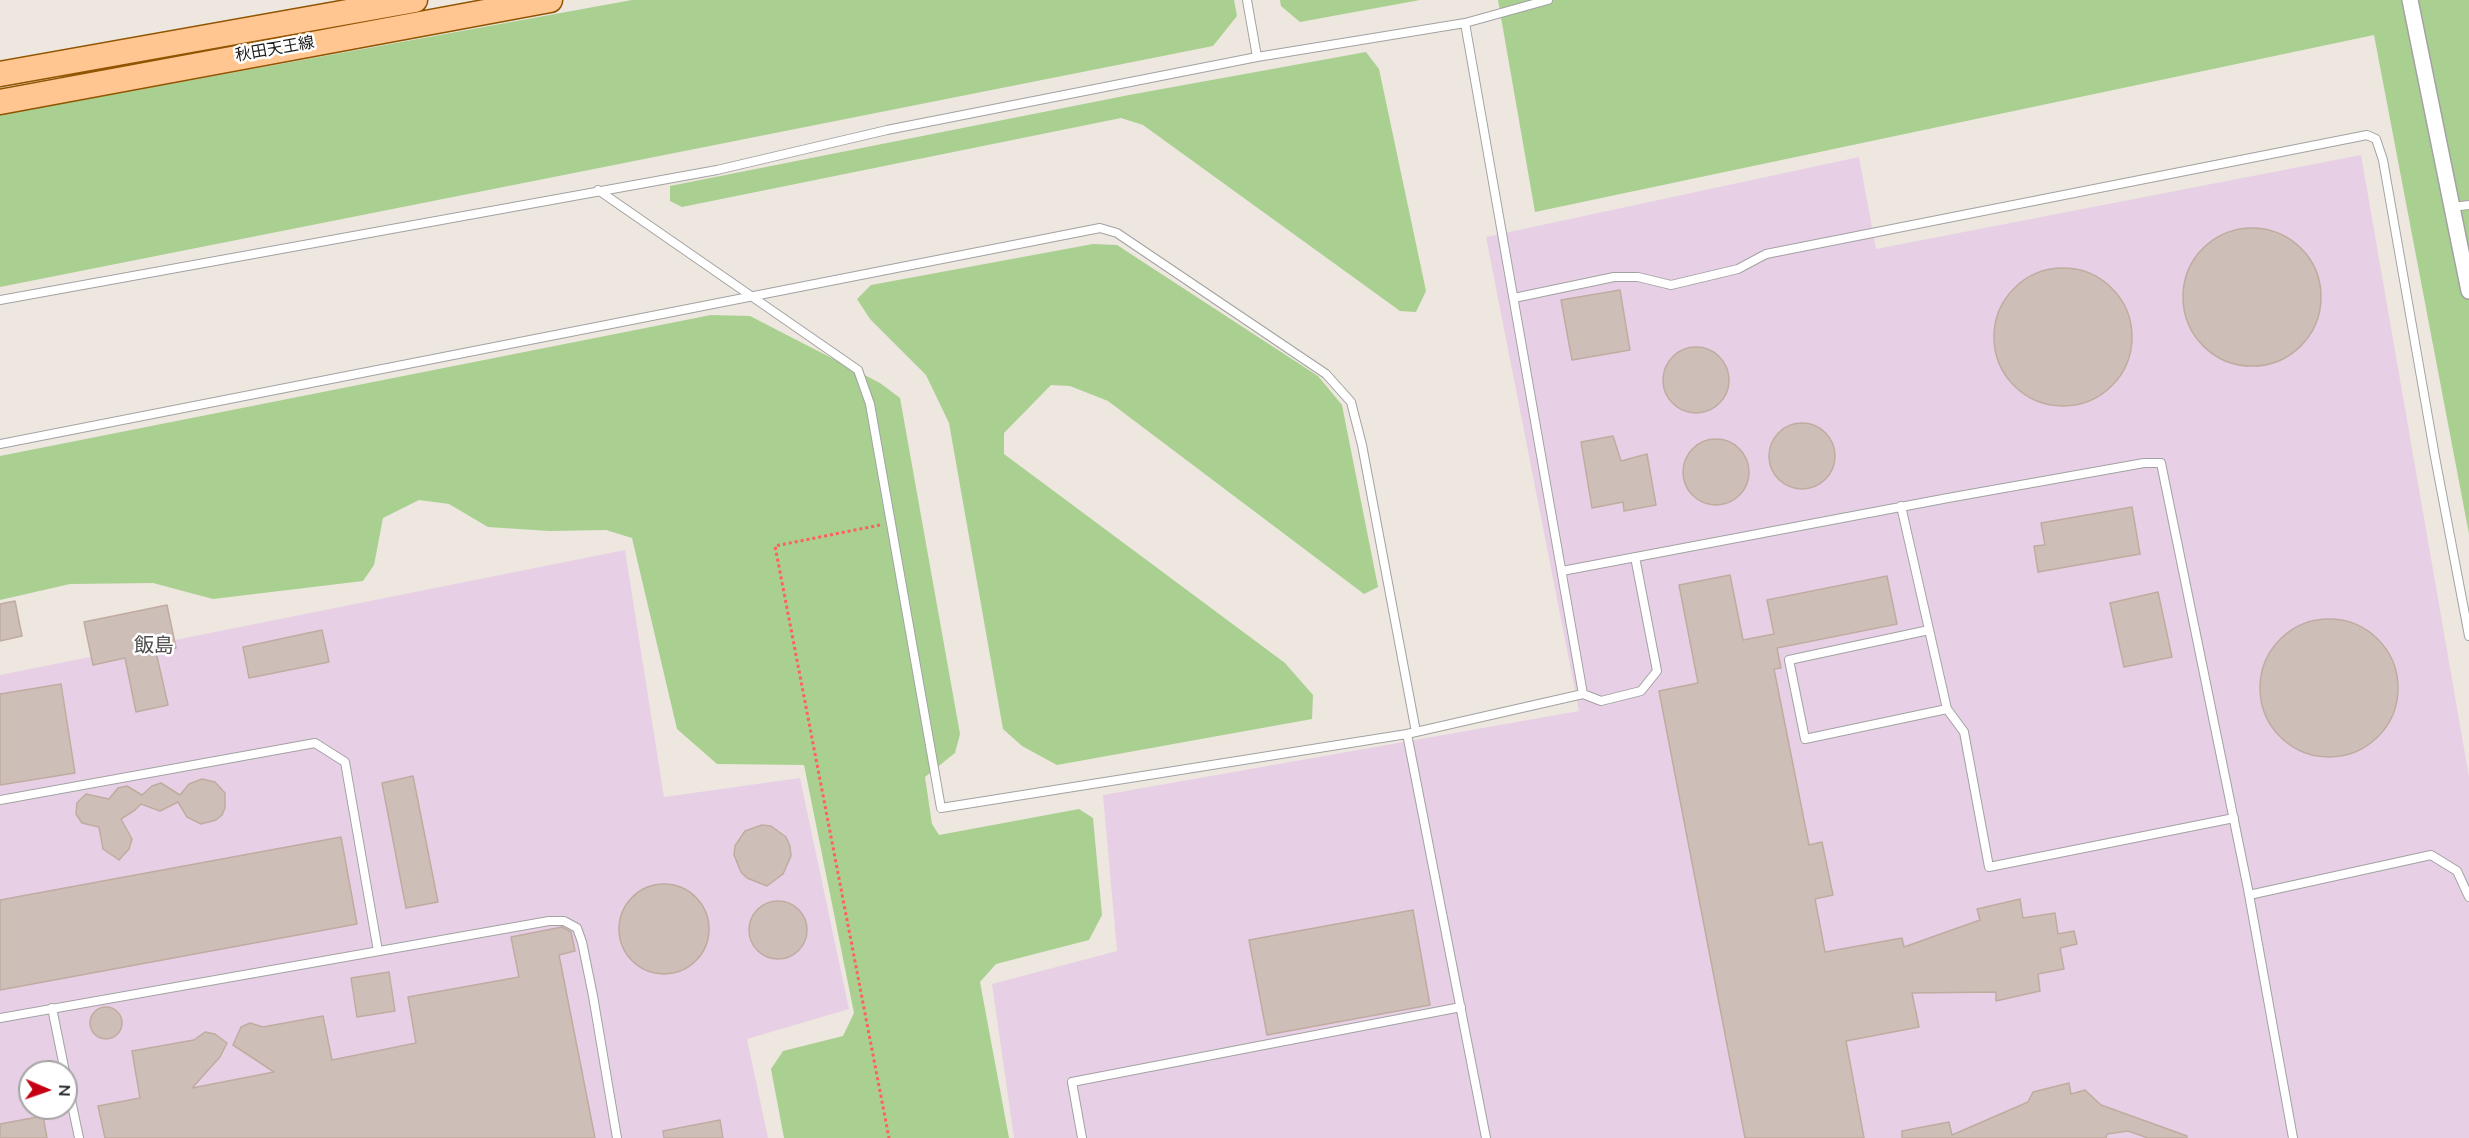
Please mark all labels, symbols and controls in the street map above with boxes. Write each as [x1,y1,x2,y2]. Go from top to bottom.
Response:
street label: 秋田天王線 [234,34,316,66]
district label: 飯島 [134,635,174,659]
north arrow [18,1060,78,1120]
text: N [53,1084,75,1097]

